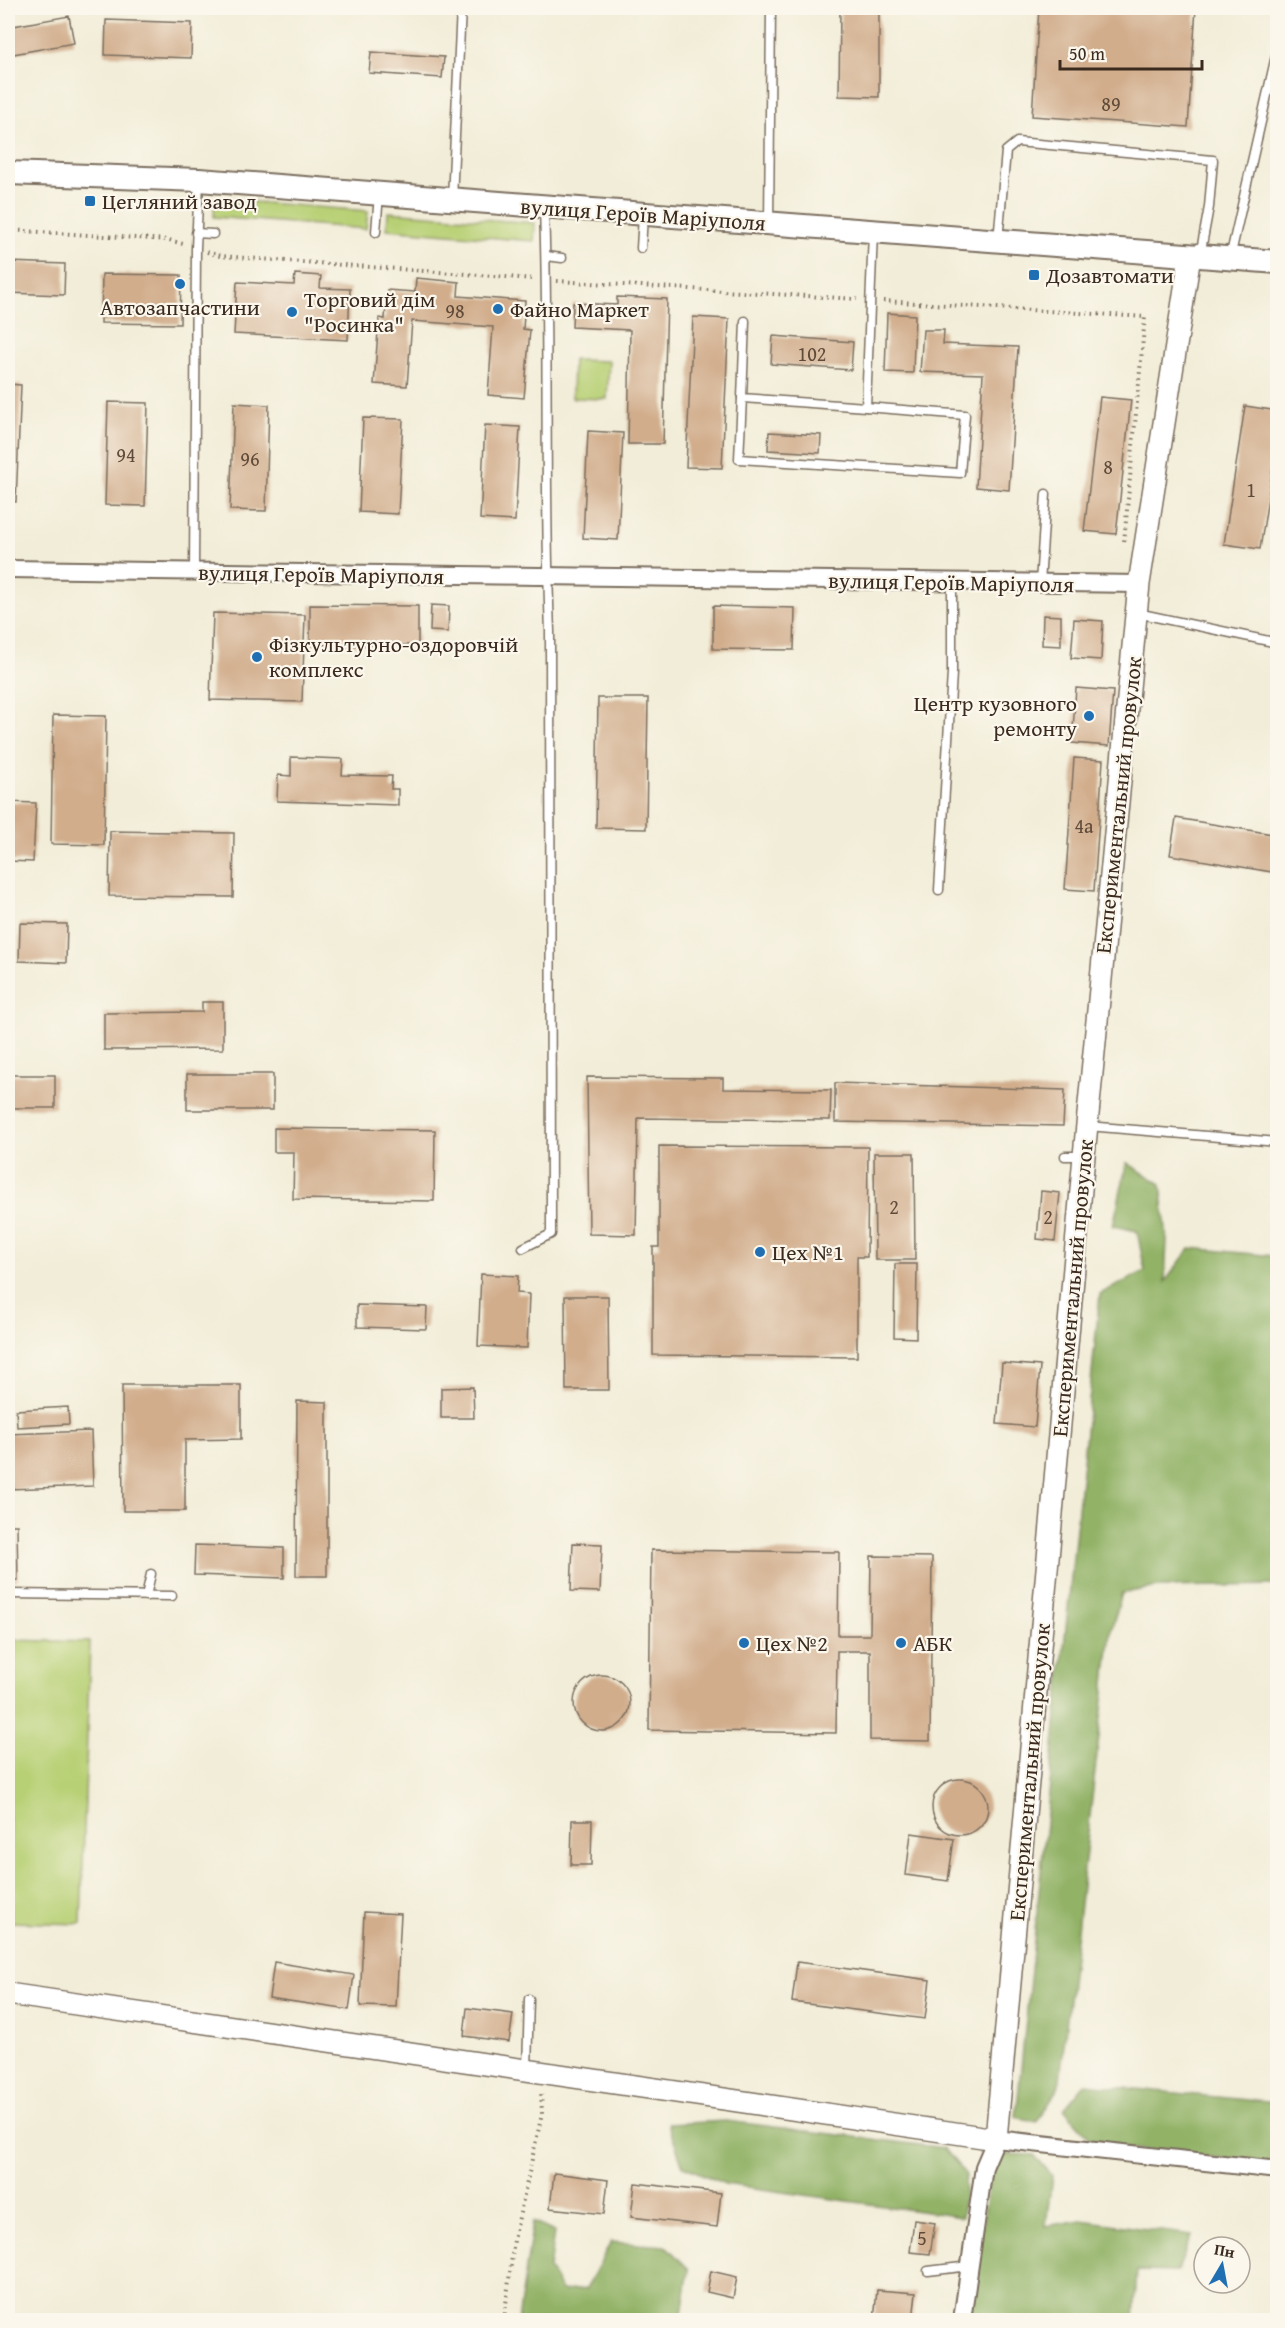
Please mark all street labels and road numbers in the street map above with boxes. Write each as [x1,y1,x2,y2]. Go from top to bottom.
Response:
street label: вулиця Героїв Маріуполя [519,189,767,239]
street label: вулиця Героїв Маріуполя [198,556,444,592]
street label: вулиця Героїв Маріуполя [828,564,1074,600]
street label: Експериментальний провулок [1086,654,1150,955]
street label: Експериментальний провулок [1043,1137,1101,1438]
street label: Експериментальний провулок [1000,1621,1058,1922]

